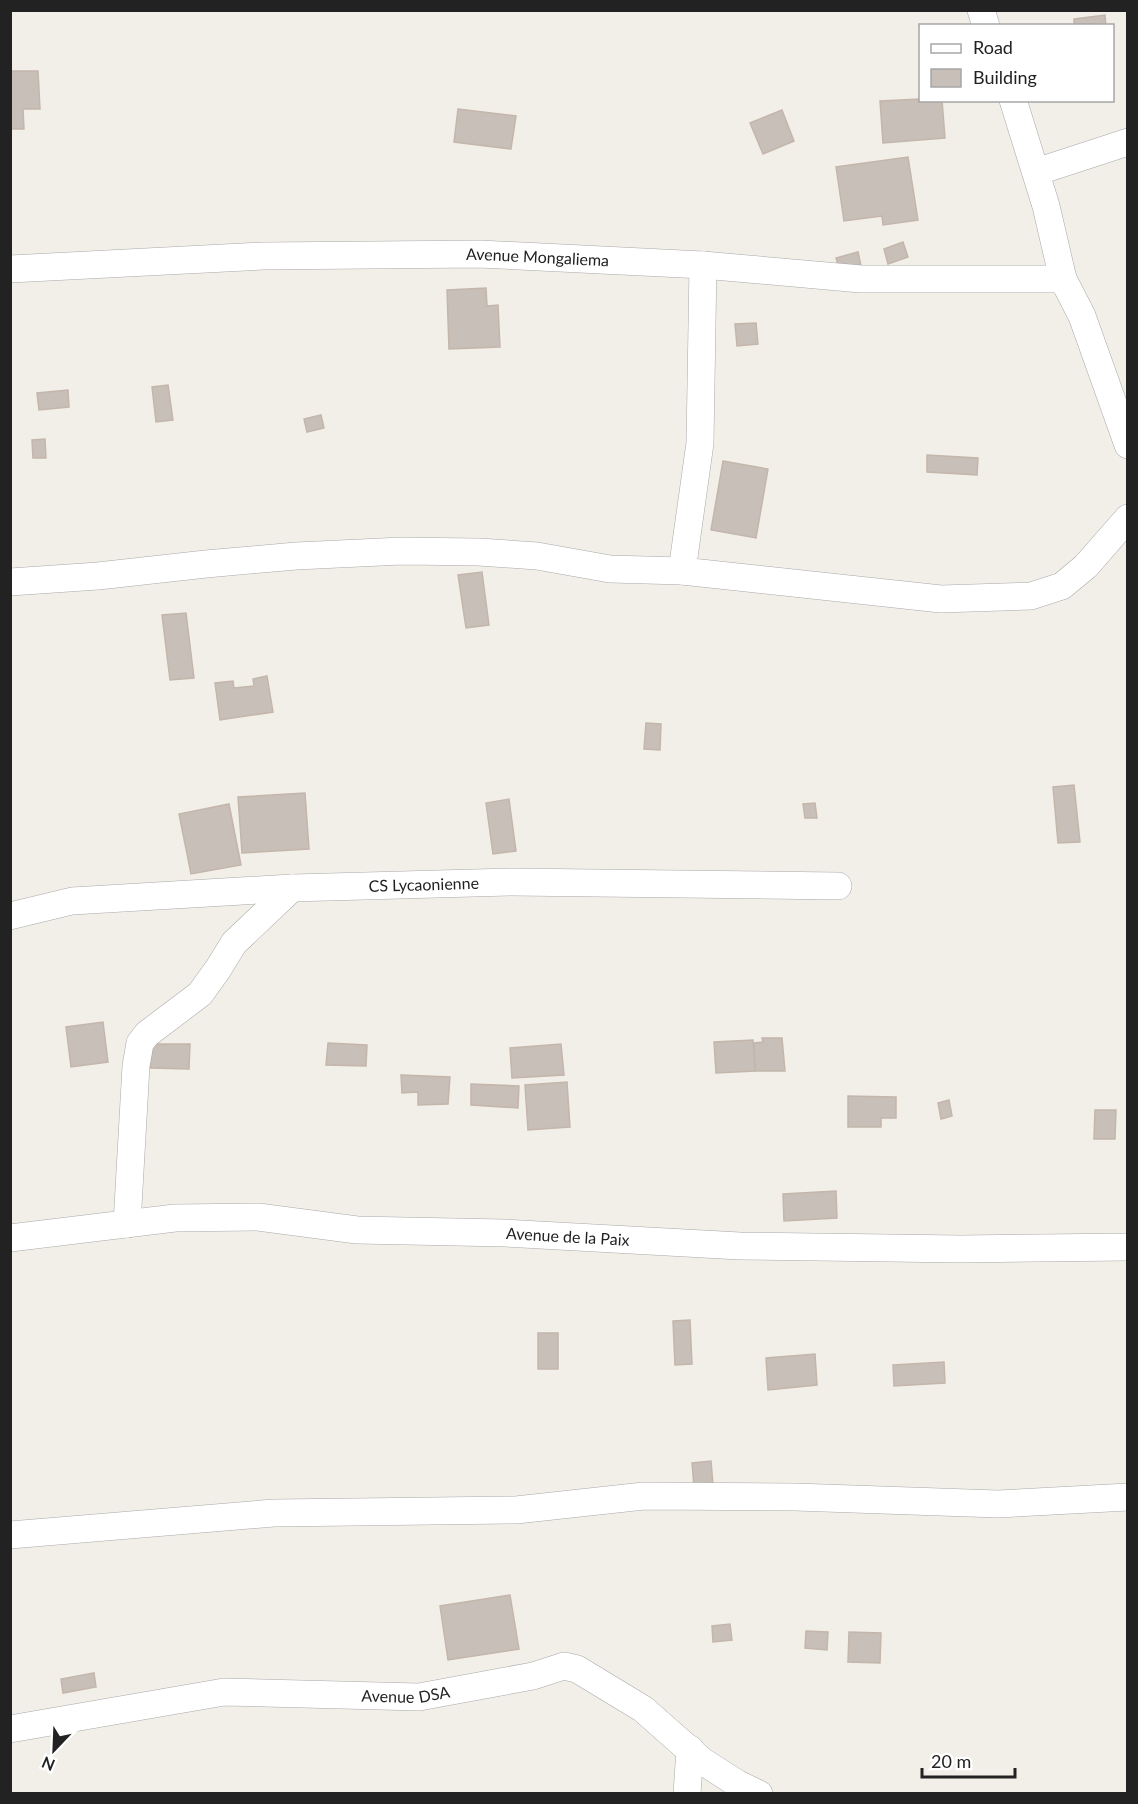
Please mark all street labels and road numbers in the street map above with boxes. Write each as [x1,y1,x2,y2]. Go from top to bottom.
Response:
street label: Avenue Mongaliema [466,244,610,269]
street label: CS Lycaonienne [368,873,479,895]
street label: Avenue de la Paix [506,1223,630,1249]
street label: Avenue DSA [361,1682,451,1706]

